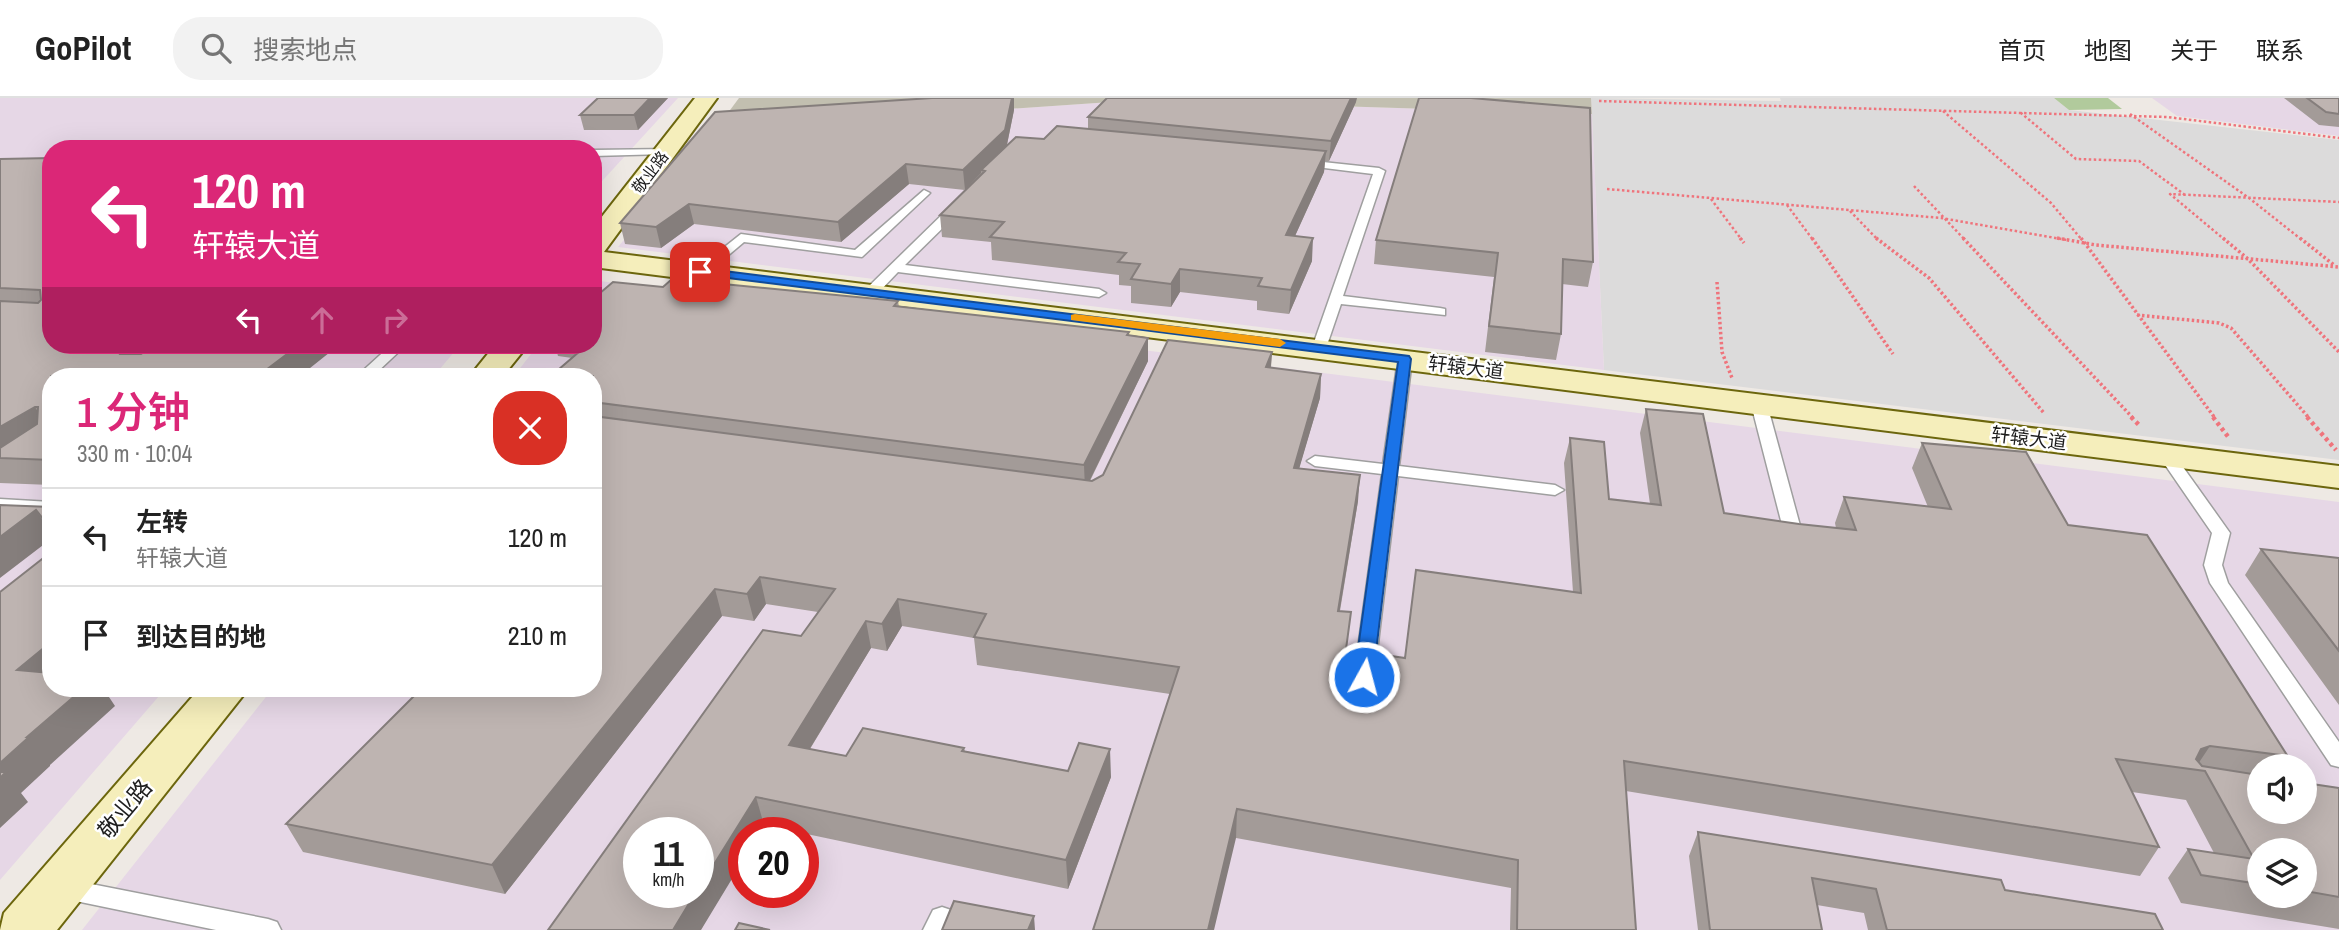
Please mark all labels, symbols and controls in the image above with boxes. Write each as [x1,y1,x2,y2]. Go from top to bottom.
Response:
search box [173,17,663,80]
text: GoPilot [35,26,131,70]
icon: search [197,29,235,67]
text: 搜索地点 [253,32,357,67]
text: 首页 [1998,34,2046,66]
text: 地图 [2084,34,2132,66]
text: 关于 [2170,34,2218,66]
text: 联系 [2256,34,2304,66]
street label: 敬业路 [627,146,673,198]
text: 120 m [192,157,306,223]
icon: left [77,168,168,259]
text: 轩辕大道 [192,224,320,267]
pin [670,242,730,302]
icon: arrive [681,253,719,291]
icon: left [230,301,268,339]
icon: ahead [303,301,341,339]
icon: right [376,301,414,339]
street label: 轩辕大道 [1427,349,1505,385]
text: 1 分钟 [77,384,190,440]
button: close [493,391,567,465]
street label: 轩辕大道 [1990,420,2068,456]
text: 330 m · 10:04 [77,438,192,469]
text: 左转 [136,504,188,539]
icon: left [77,518,115,556]
text: 120 m [508,520,567,555]
text: 轩辕大道 [136,542,228,573]
icon: arrive [77,616,115,654]
text: 210 m [508,618,567,653]
text: 到达目的地 [136,619,266,654]
position arrow [1327,640,1401,714]
map controls [2247,754,2317,908]
button: sound [2247,754,2317,824]
street label: 敬业路 [91,772,159,845]
speed limit sign: 20 [728,817,819,908]
text: 11 [653,830,684,877]
button: layers [2247,838,2317,908]
text: km/h [653,867,685,892]

